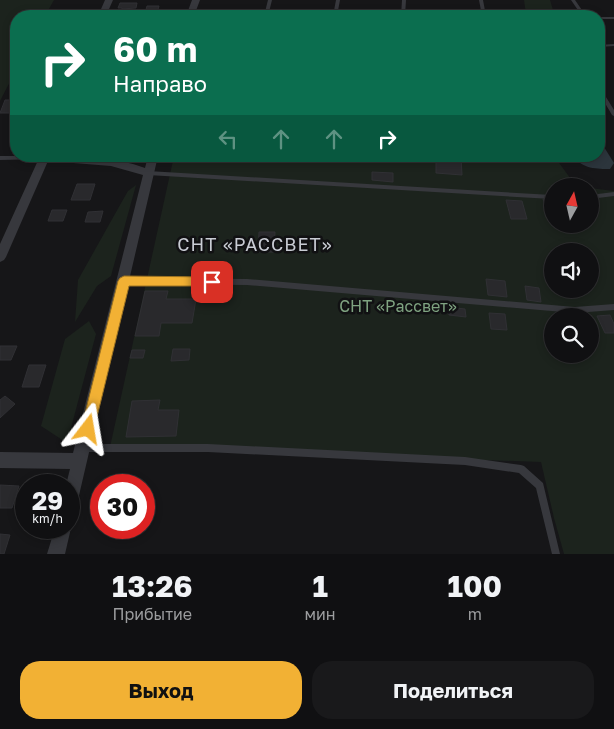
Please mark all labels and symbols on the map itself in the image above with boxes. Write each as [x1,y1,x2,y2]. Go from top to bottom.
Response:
north arrow [544,178,599,232]
district label: СНТ «РАССВЕТ» [177,233,333,255]
pin [191,261,233,303]
park label: СНТ «Рассвет» [339,296,457,316]
position arrow [61,402,113,454]
speed limit sign: 30 [90,474,155,539]

